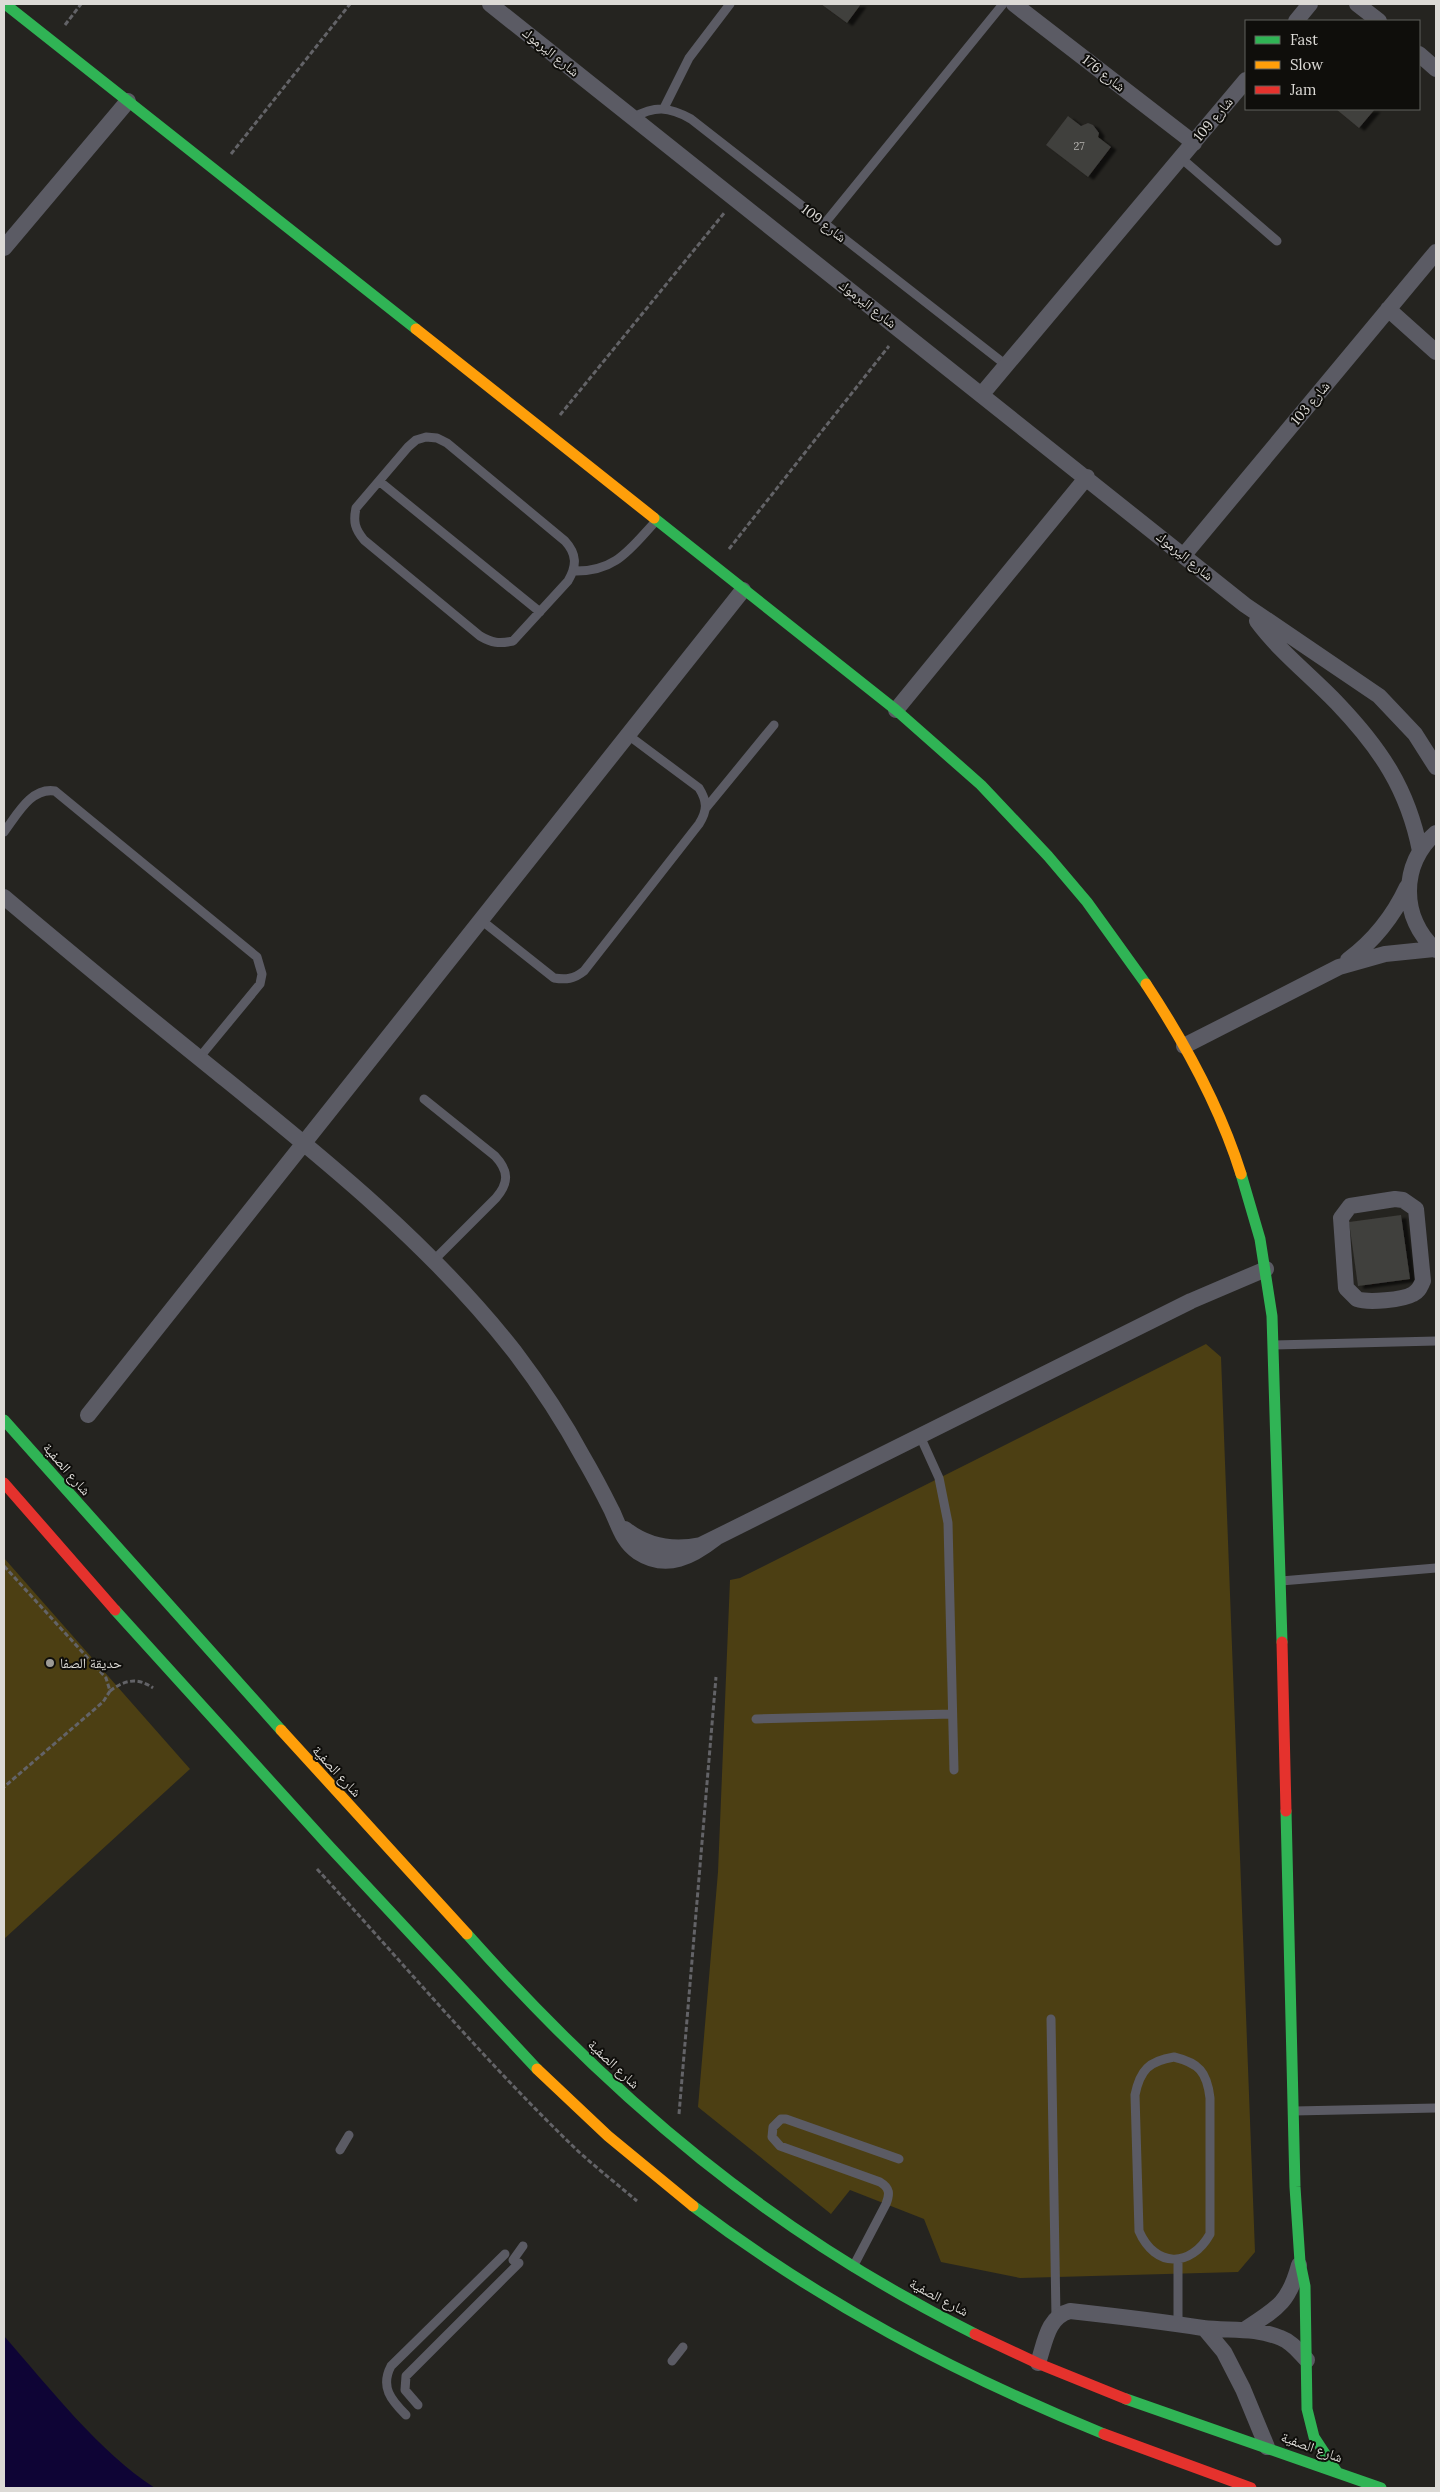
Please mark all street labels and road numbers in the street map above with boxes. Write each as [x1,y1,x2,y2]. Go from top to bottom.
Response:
street label: شارع اليرموك [518,24,583,81]
street label: شارع 176 [1078,51,1129,96]
street label: شارع 109 [1189,93,1237,145]
street label: شارع 109 [797,200,850,247]
street label: شارع اليرموك [835,276,900,333]
street label: شارع 103 [1286,377,1334,429]
street label: شارع اليرموك [1152,528,1217,585]
street label: شارع الصفية [38,1439,95,1500]
street label: شارع الصفية [308,1741,366,1801]
street label: شارع الصفية [584,2035,644,2093]
street label: شارع الصفية [906,2274,972,2321]
street label: شارع الصفية [1278,2428,1345,2467]

